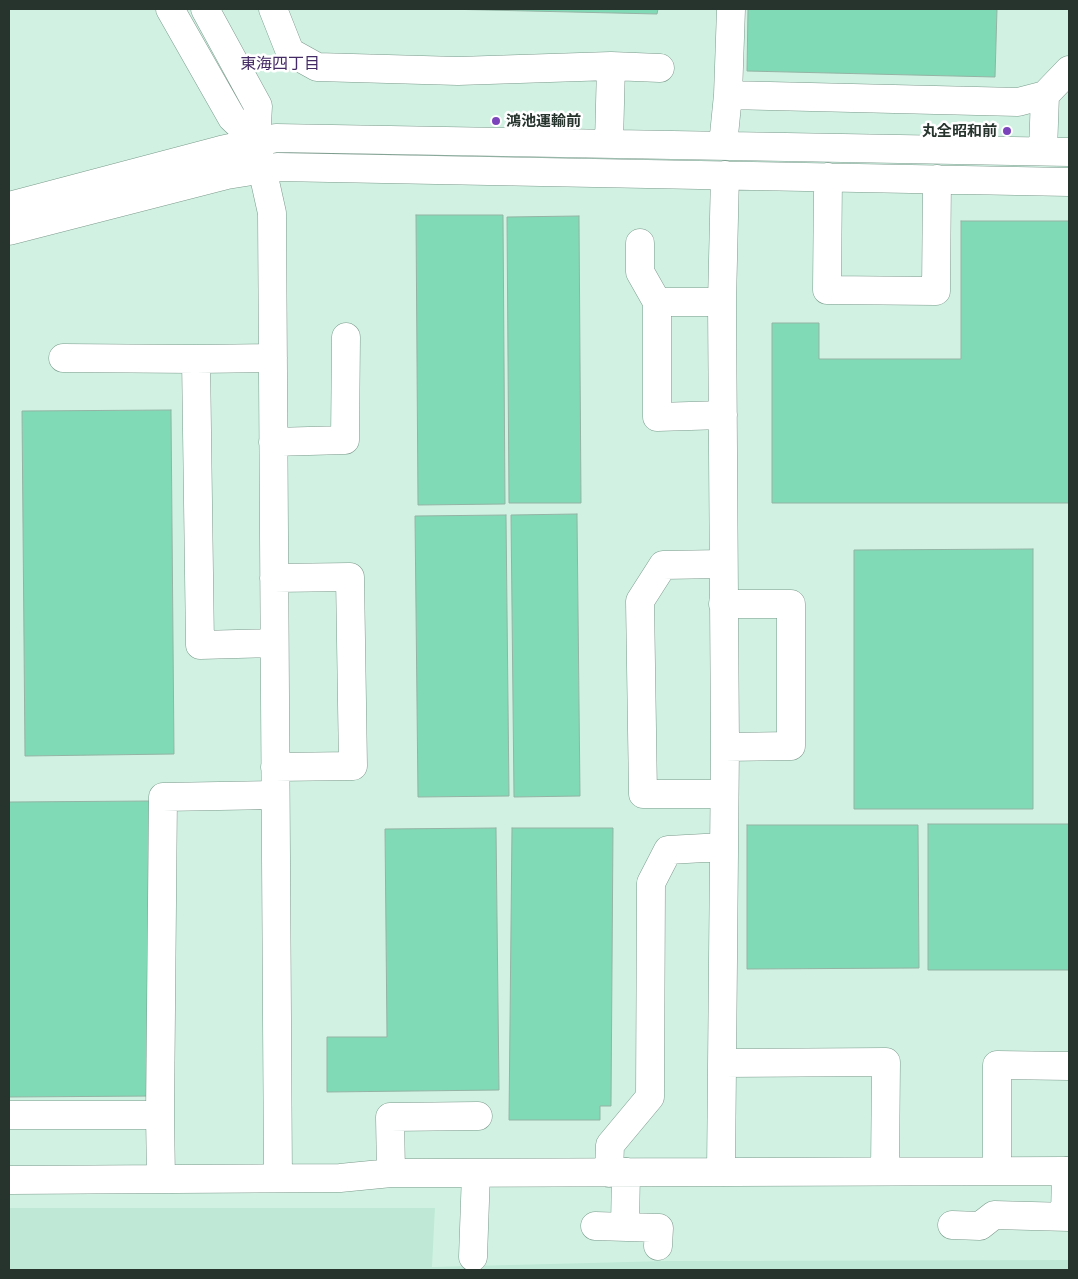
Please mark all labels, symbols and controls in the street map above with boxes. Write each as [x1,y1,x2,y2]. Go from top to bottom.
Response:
district label: 東海四丁目 [240,54,320,74]
place label: 鴻池運輸前 [506,112,581,130]
marker: 鴻池運輸前 [490,115,502,127]
place label: 丸全昭和前 [922,122,997,140]
marker: 丸全昭和前 [1001,125,1013,137]

